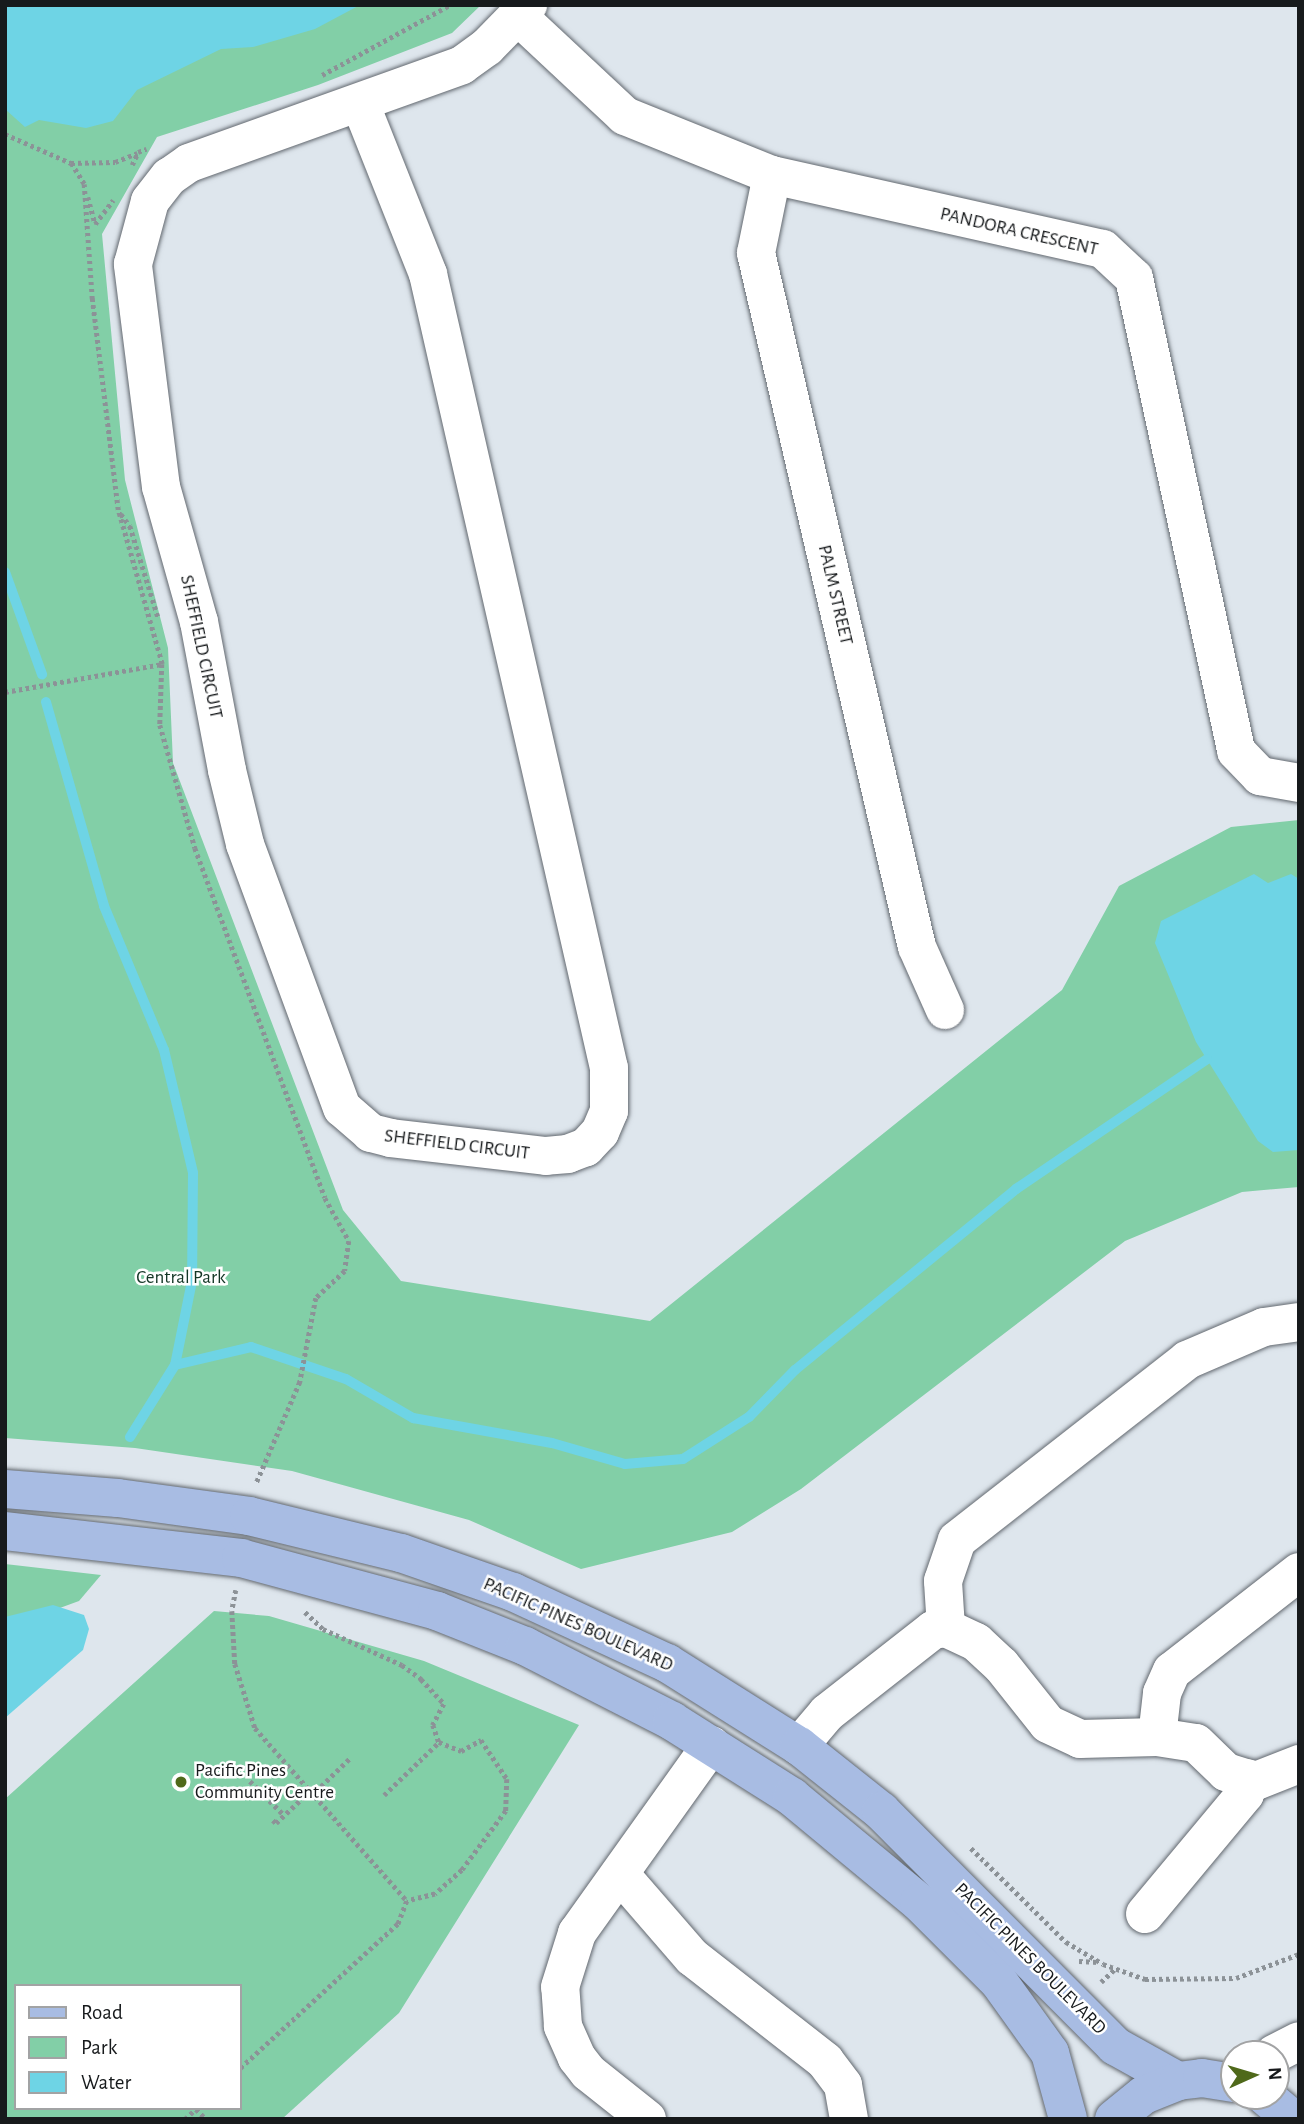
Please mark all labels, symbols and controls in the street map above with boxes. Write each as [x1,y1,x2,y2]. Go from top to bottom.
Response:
street label: PANDORA CRESCENT [938,203,1100,261]
street label: PALM STREET [812,543,858,647]
street label: SHEFFIELD CIRCUIT [175,573,227,721]
street label: SHEFFIELD CIRCUIT [383,1125,531,1165]
park label: Central Park [136,1267,226,1289]
street label: PACIFIC PINES BOULEVARD [480,1573,676,1677]
place label: Pacific Pines Community Centre [195,1760,334,1804]
marker: Pacific Pines Community Centre [173,1774,189,1790]
street label: PACIFIC PINES BOULEVARD [949,1878,1111,2040]
legend [14,1984,242,2110]
text: Road [81,2002,123,2023]
text: Park [81,2037,117,2058]
north arrow [1220,2040,1290,2110]
text: N [1265,2066,1284,2081]
text: Water [81,2072,131,2093]

